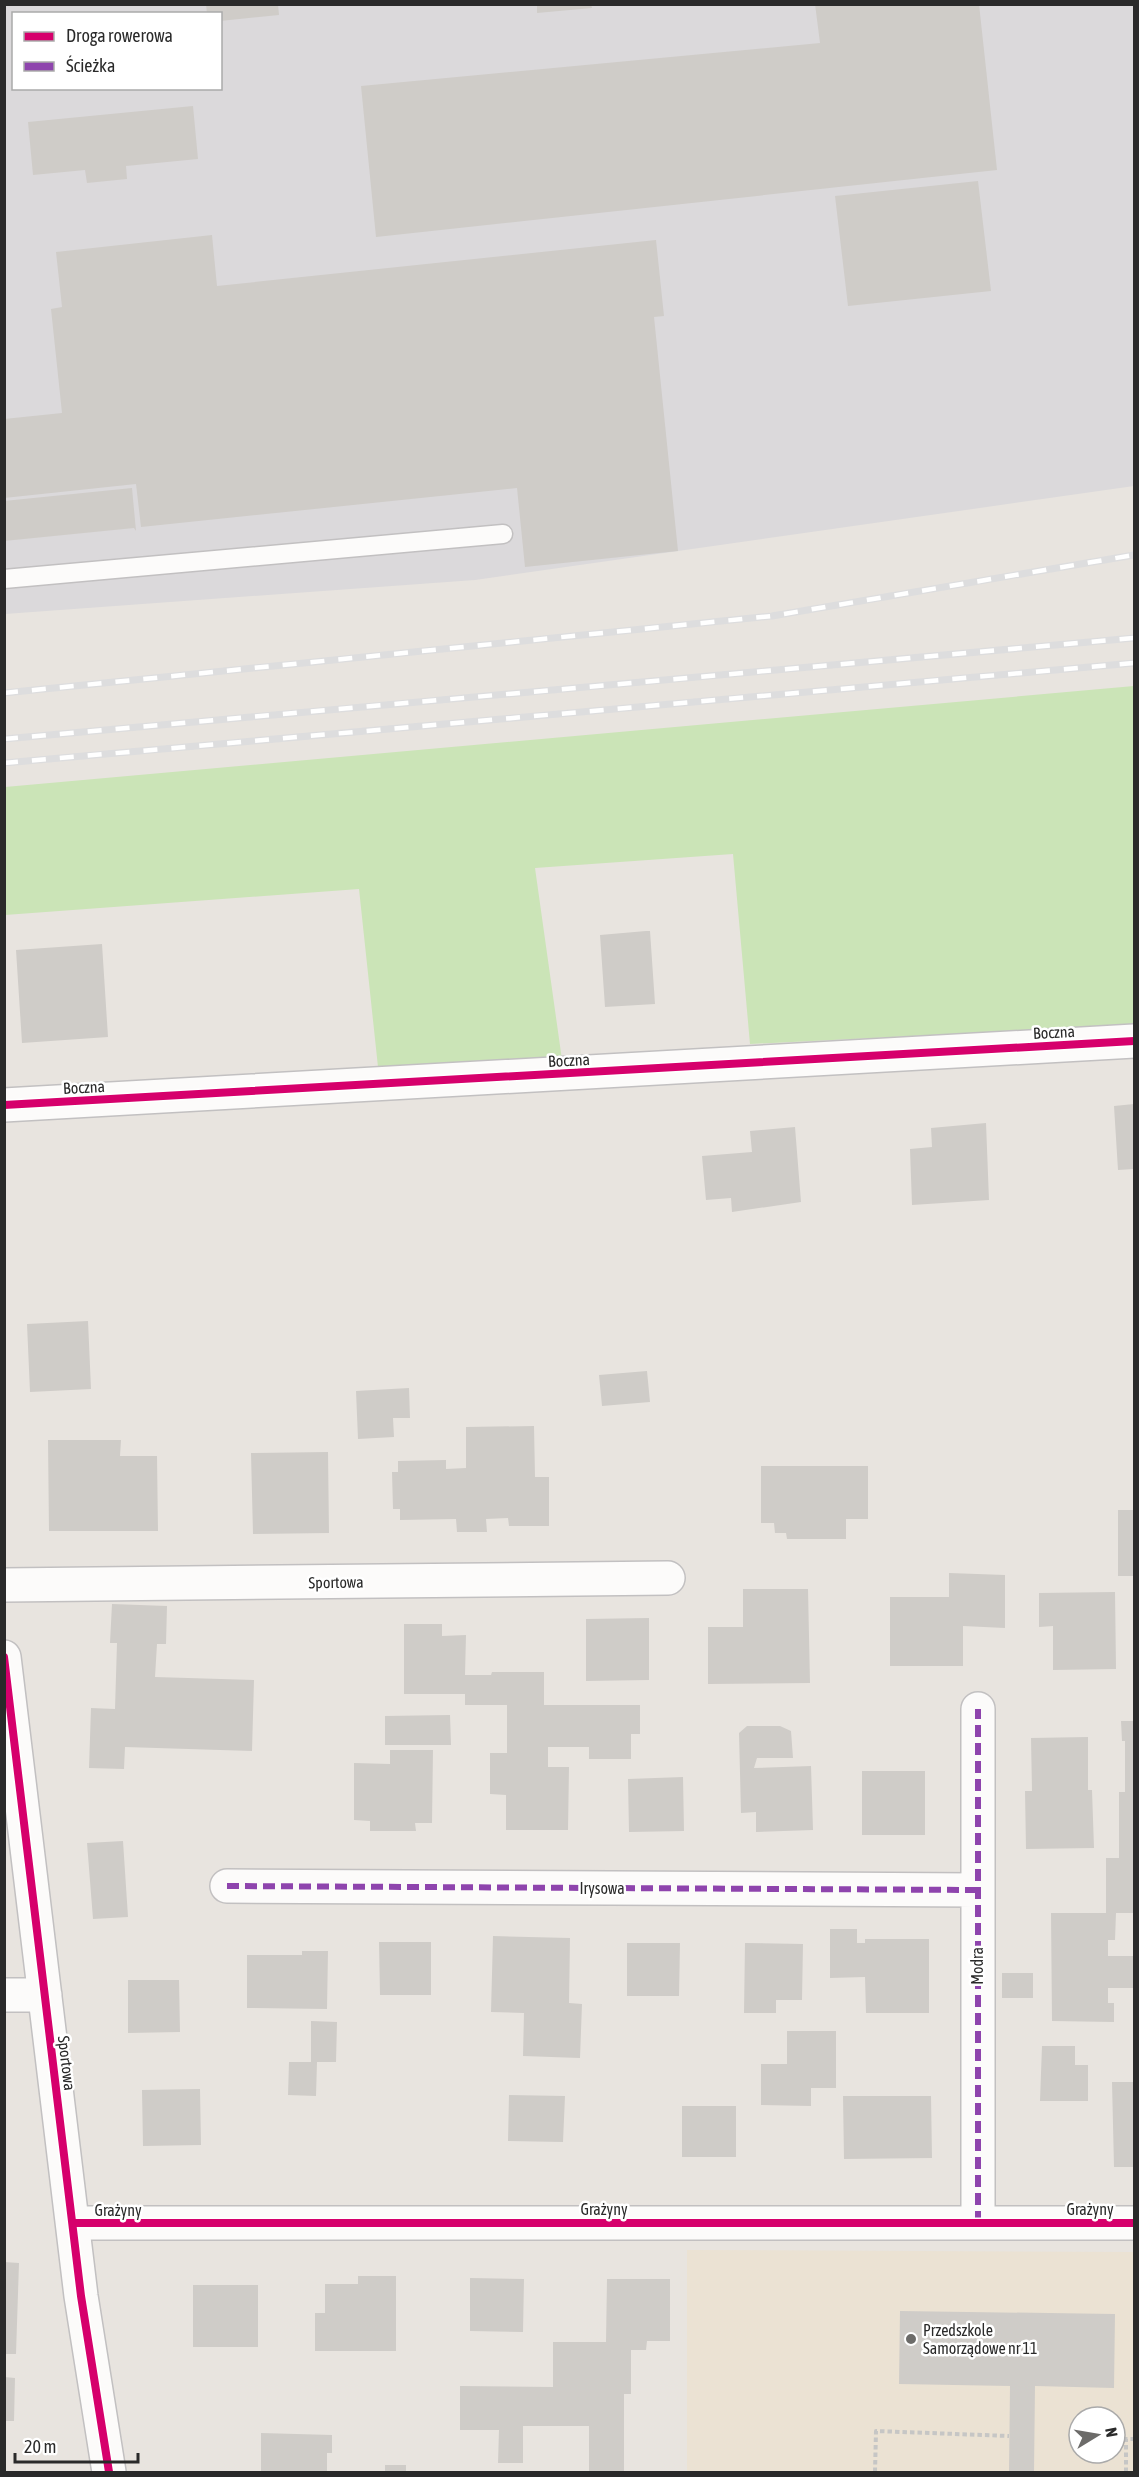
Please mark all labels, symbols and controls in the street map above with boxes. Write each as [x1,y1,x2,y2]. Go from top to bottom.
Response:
legend [12,12,222,90]
text: Droga rowerowa [66,25,173,46]
text: Ścieżka [66,55,115,76]
street label: Boczna [1033,1022,1075,1042]
street label: Boczna [548,1050,590,1070]
street label: Boczna [63,1077,105,1097]
street label: Sportowa [308,1573,364,1592]
street label: Irysowa [579,1879,625,1898]
street label: Modra [968,1947,986,1985]
street label: Sportowa [54,2035,79,2092]
street label: Grażyny [580,2200,628,2219]
street label: Grażyny [1066,2200,1114,2219]
street label: Grażyny [94,2201,142,2220]
place label: Przedszkole Samorządowe nr 11 [923,2321,1038,2358]
marker: Przedszkole Samorządowe nr 11 [904,2332,918,2346]
north arrow [1067,2405,1127,2465]
scale bar [15,2426,138,2464]
text: N [1102,2426,1121,2438]
text: 20 m [24,2436,56,2457]

